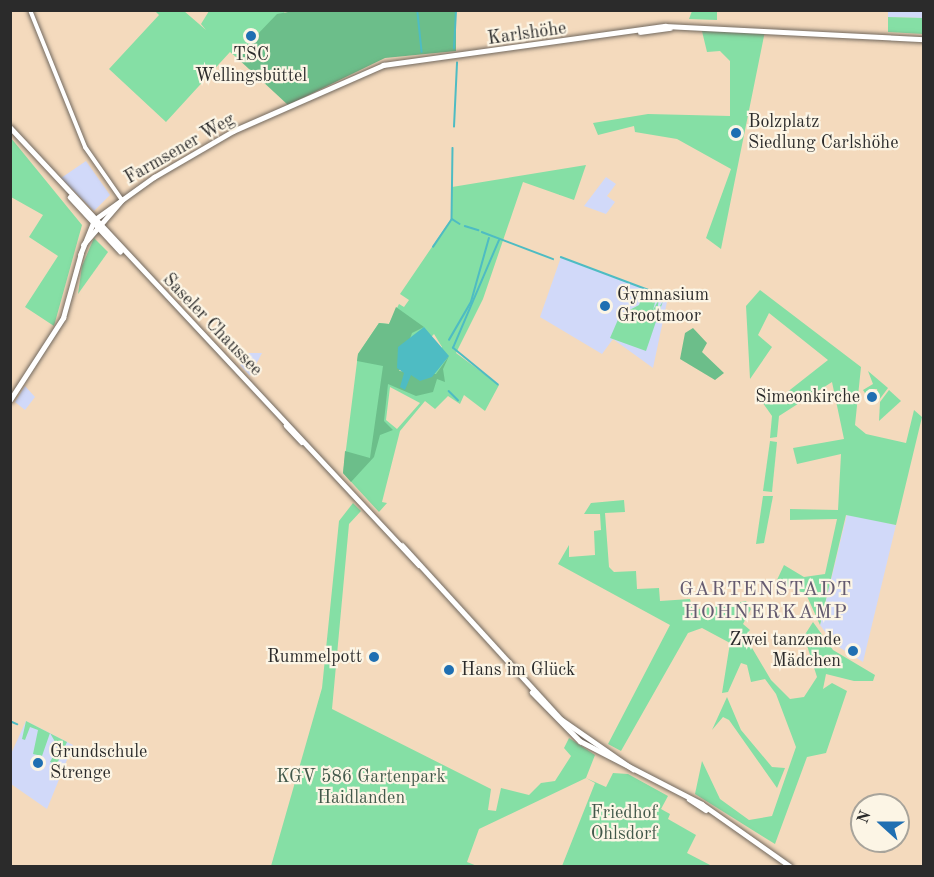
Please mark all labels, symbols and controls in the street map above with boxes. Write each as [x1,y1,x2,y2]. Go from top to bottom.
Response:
street label: Karlshöhe [486,18,568,50]
marker: TSC Wellingsbüttel [244,29,258,43]
place label: TSC Wellingsbüttel [195,45,307,88]
street label: Farmsener Weg [121,109,239,189]
place label: Bolzplatz Siedlung Carlshöhe [748,112,898,154]
marker: Bolzplatz Siedlung Carlshöhe [729,126,743,140]
street label: Saseler Chaussee [158,269,266,381]
place label: Gymnasium Grootmoor [617,285,709,328]
marker: Gymnasium Grootmoor [598,299,612,313]
place label: Simeonkirche [755,386,860,408]
marker: Simeonkirche [865,390,879,404]
district label: GARTENSTADT HOHNERKAMP [679,579,853,626]
place label: Zwei tanzende Mädchen [729,630,841,672]
marker: Zwei tanzende Mädchen [846,644,860,658]
place label: Rummelpott [267,646,362,668]
marker: Rummelpott [367,650,381,664]
place label: Hans im Glück [461,659,575,681]
marker: Hans im Glück [442,663,456,677]
place label: Grundschule Strenge [50,742,147,784]
marker: Grundschule Strenge [31,756,45,770]
park label: KGV 586 Gartenpark Haidlanden [276,767,446,810]
north arrow [850,793,910,853]
park label: Friedhof Ohlsdorf [591,803,657,846]
text: N [855,809,875,826]

